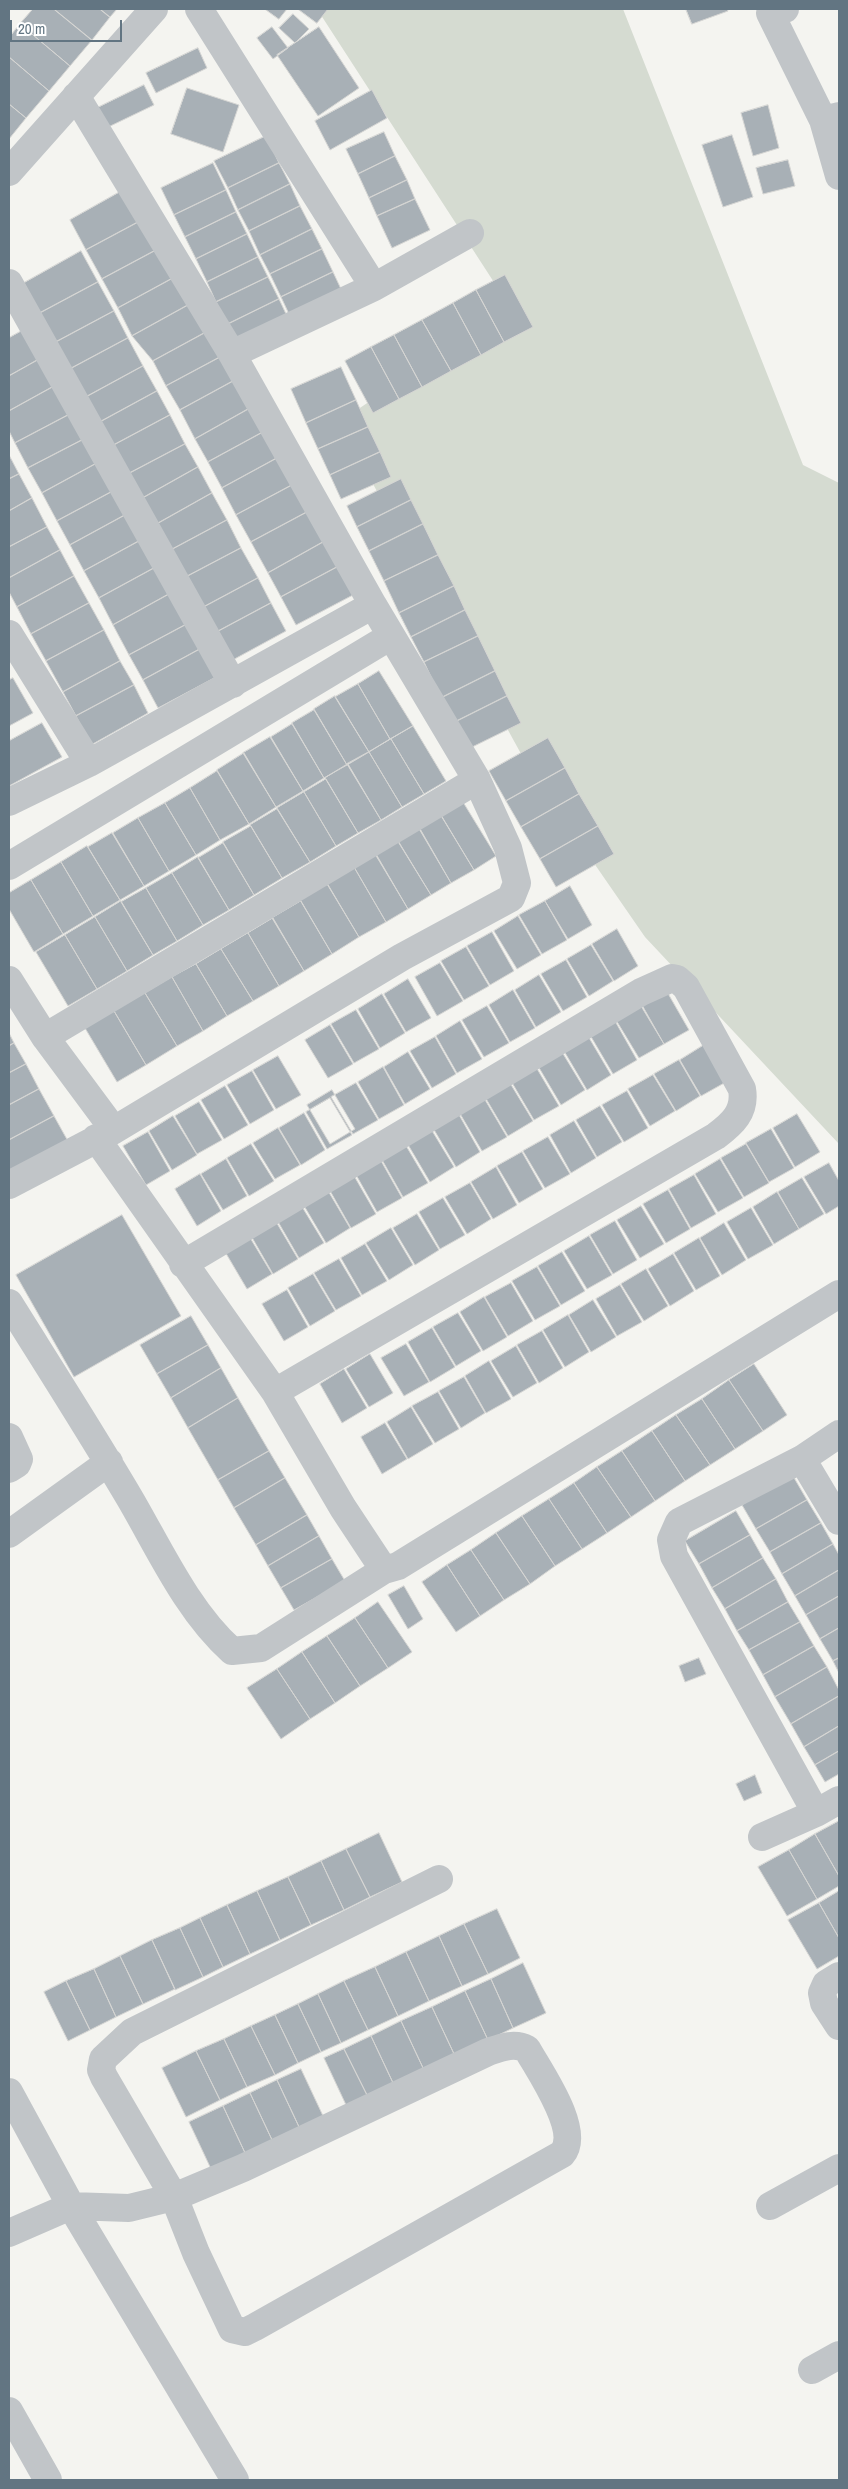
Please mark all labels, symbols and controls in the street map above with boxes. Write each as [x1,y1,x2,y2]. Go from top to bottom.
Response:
scale bar [12,10,125,42]
text: 20 m [18,18,45,39]

